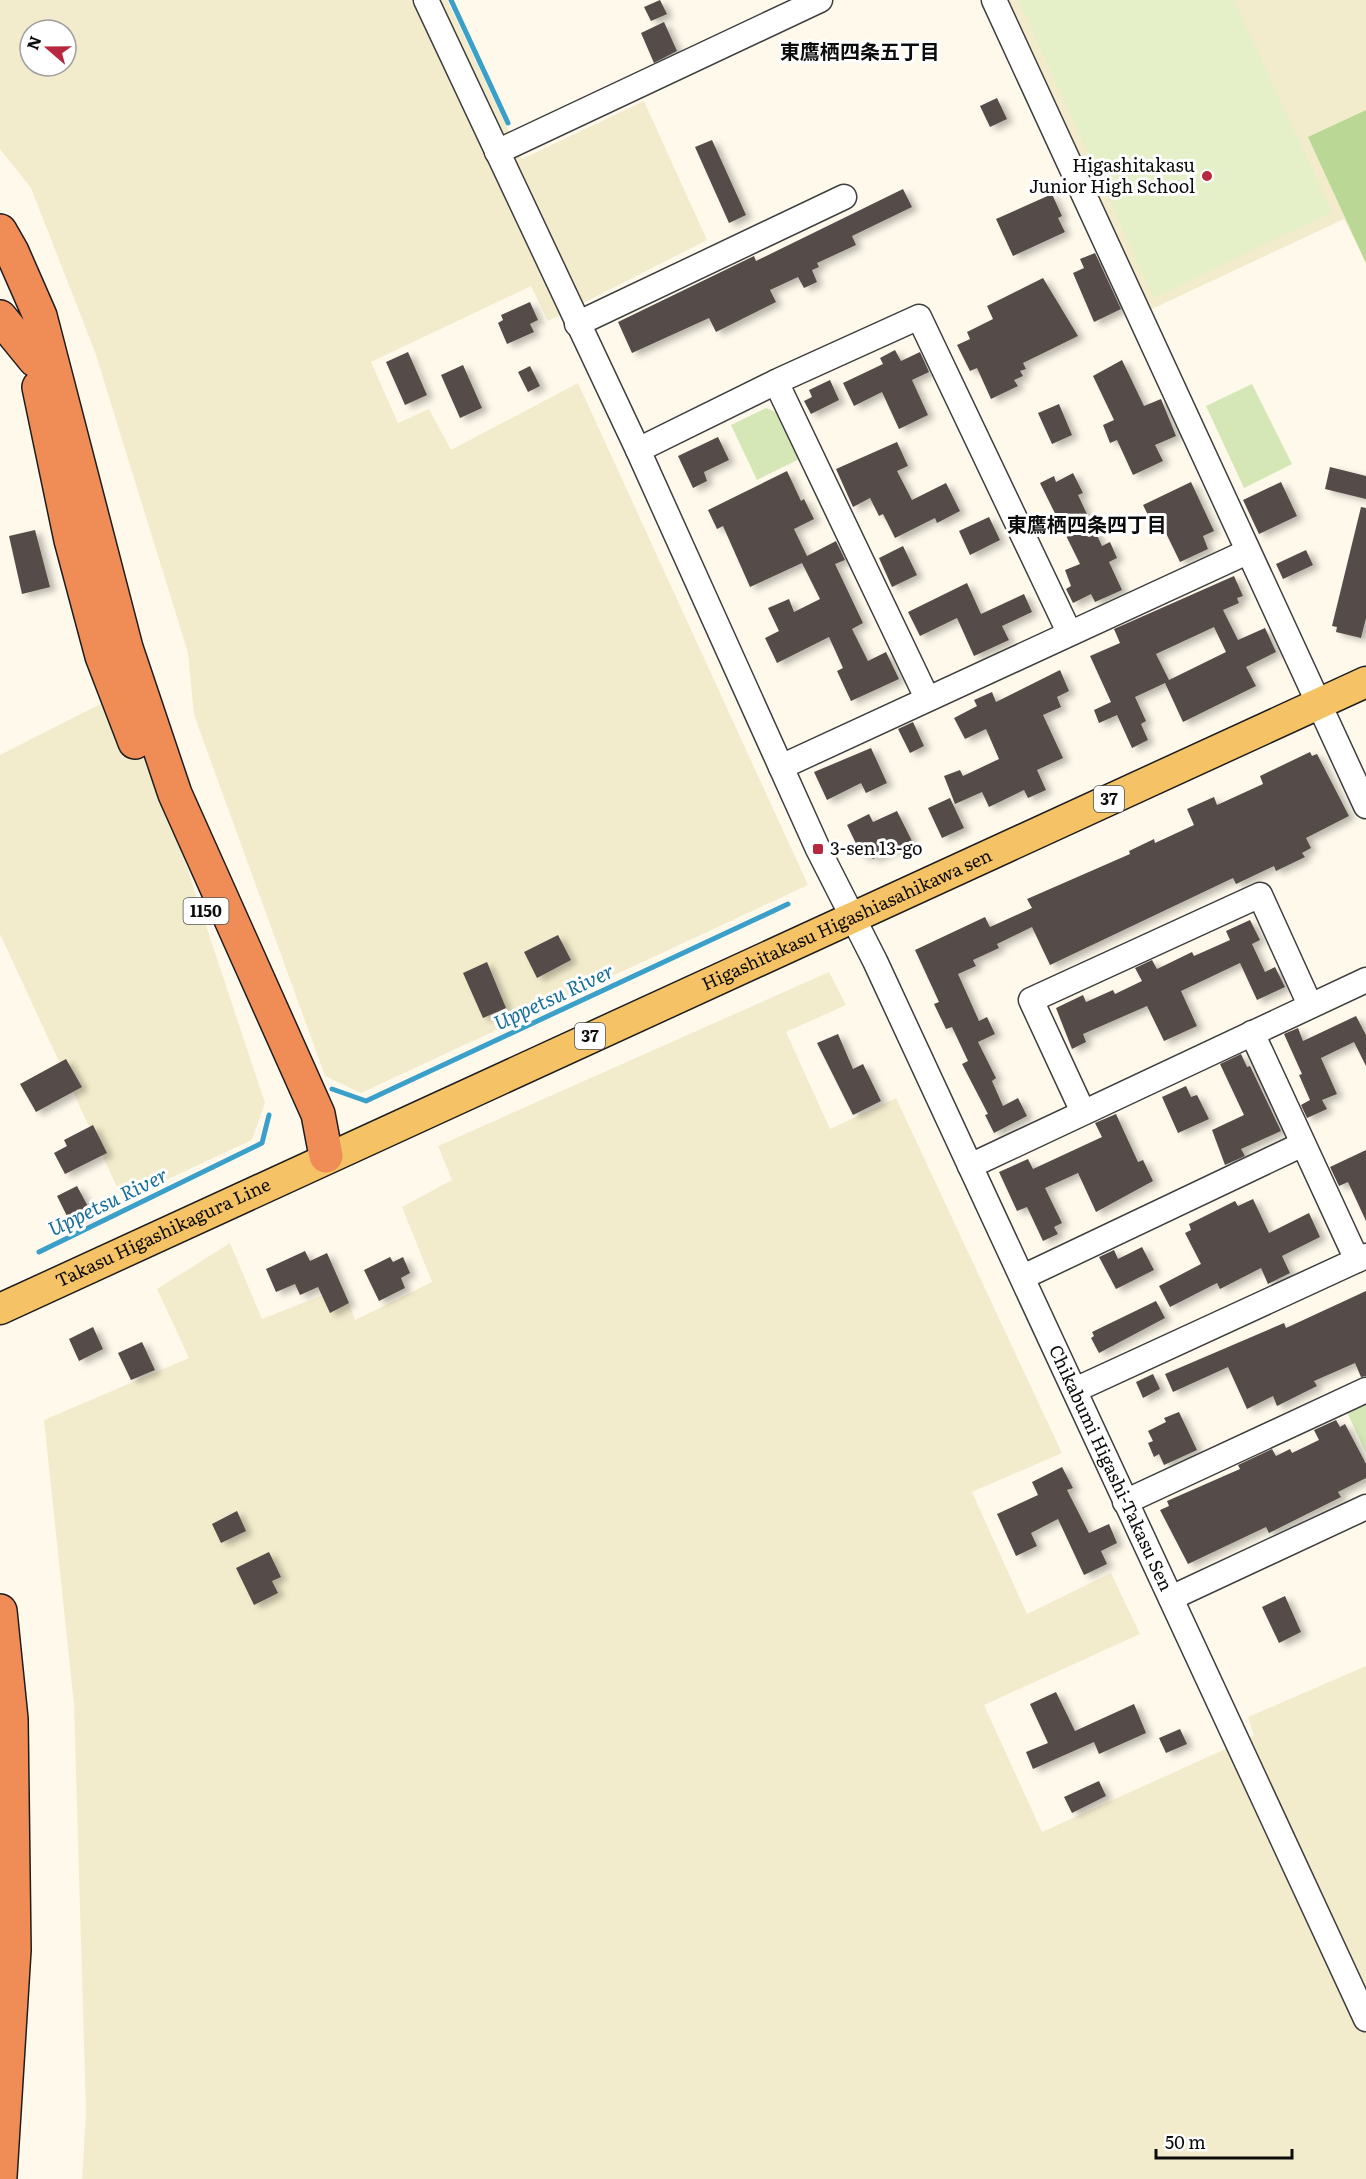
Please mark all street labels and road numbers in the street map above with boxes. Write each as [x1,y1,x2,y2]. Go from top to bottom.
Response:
road number: 37 [1094,786,1124,812]
street label: Higashitakasu Higashiasahikawa sen [697,841,996,997]
road number: 1150 [184,898,228,924]
road number: 37 [575,1023,605,1049]
street label: Takasu Higashikagura Line [50,1170,275,1293]
street label: Chikabumi Higashi-Takasu Sen [1043,1340,1181,1595]

